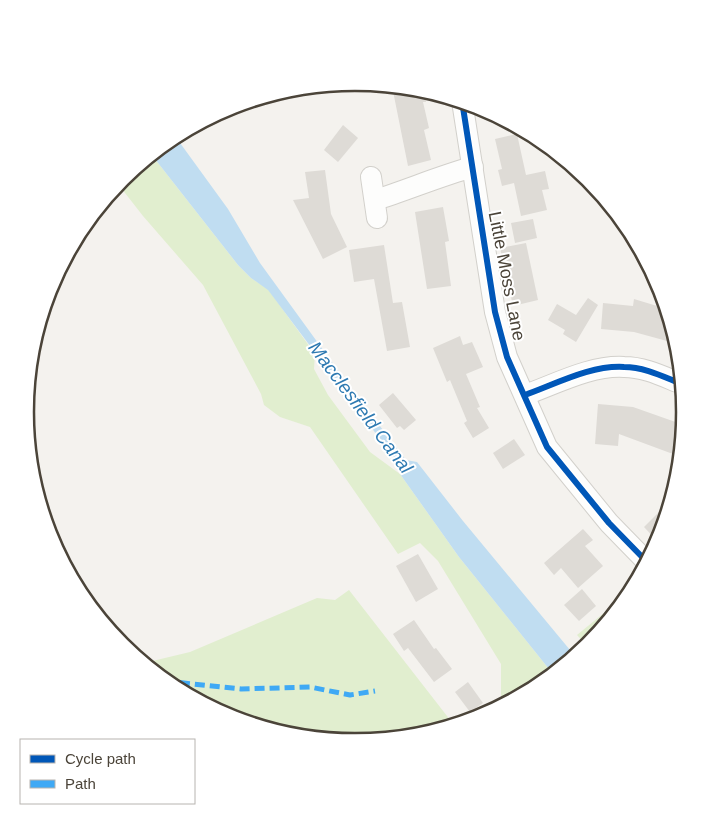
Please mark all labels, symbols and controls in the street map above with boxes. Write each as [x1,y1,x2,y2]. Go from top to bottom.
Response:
street label: Little Moss Lane [485,210,529,342]
water label: Macclesfield Canal [304,337,417,478]
legend [20,739,195,804]
text: Cycle path [65,750,136,767]
text: Path [65,775,96,792]

